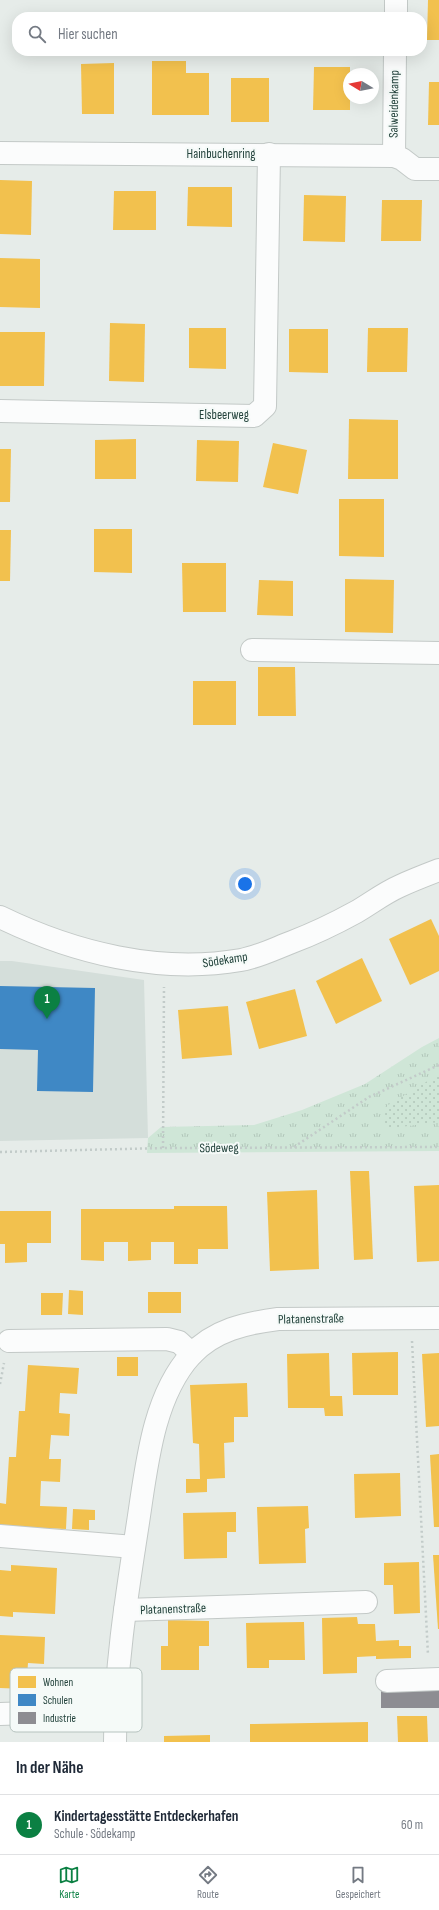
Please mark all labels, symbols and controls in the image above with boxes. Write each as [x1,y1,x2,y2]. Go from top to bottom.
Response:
search box [12,12,427,56]
icon: search [26,23,48,45]
text: Hier suchen [58,25,118,44]
north arrow [343,68,379,104]
street label: Salweidenkamp [385,70,403,138]
street label: Hainbuchenring [187,146,255,162]
street label: Elsbeerweg [199,407,249,423]
your location [235,874,255,894]
street label: Södekamp [201,949,249,971]
pin: 1 [34,986,60,1019]
street label: Södeweg [199,1140,239,1156]
street label: Platanenstraße [278,1310,344,1328]
street label: Platanenstraße [140,1600,206,1618]
legend [10,1668,142,1732]
text: Wohnen [43,1676,73,1689]
text: Schulen [43,1694,73,1707]
text: Industrie [43,1712,76,1725]
text: In der Nähe [16,1758,83,1778]
text: Kindertagesstätte Entdeckerhafen [54,1807,239,1826]
text: 1 [26,1817,32,1833]
text: 60 m [401,1817,423,1833]
text: Schule · Södekamp [54,1826,135,1842]
tab: Karte [58,1864,80,1901]
tab: Route [197,1864,219,1901]
tab: Gespeichert [336,1864,381,1901]

